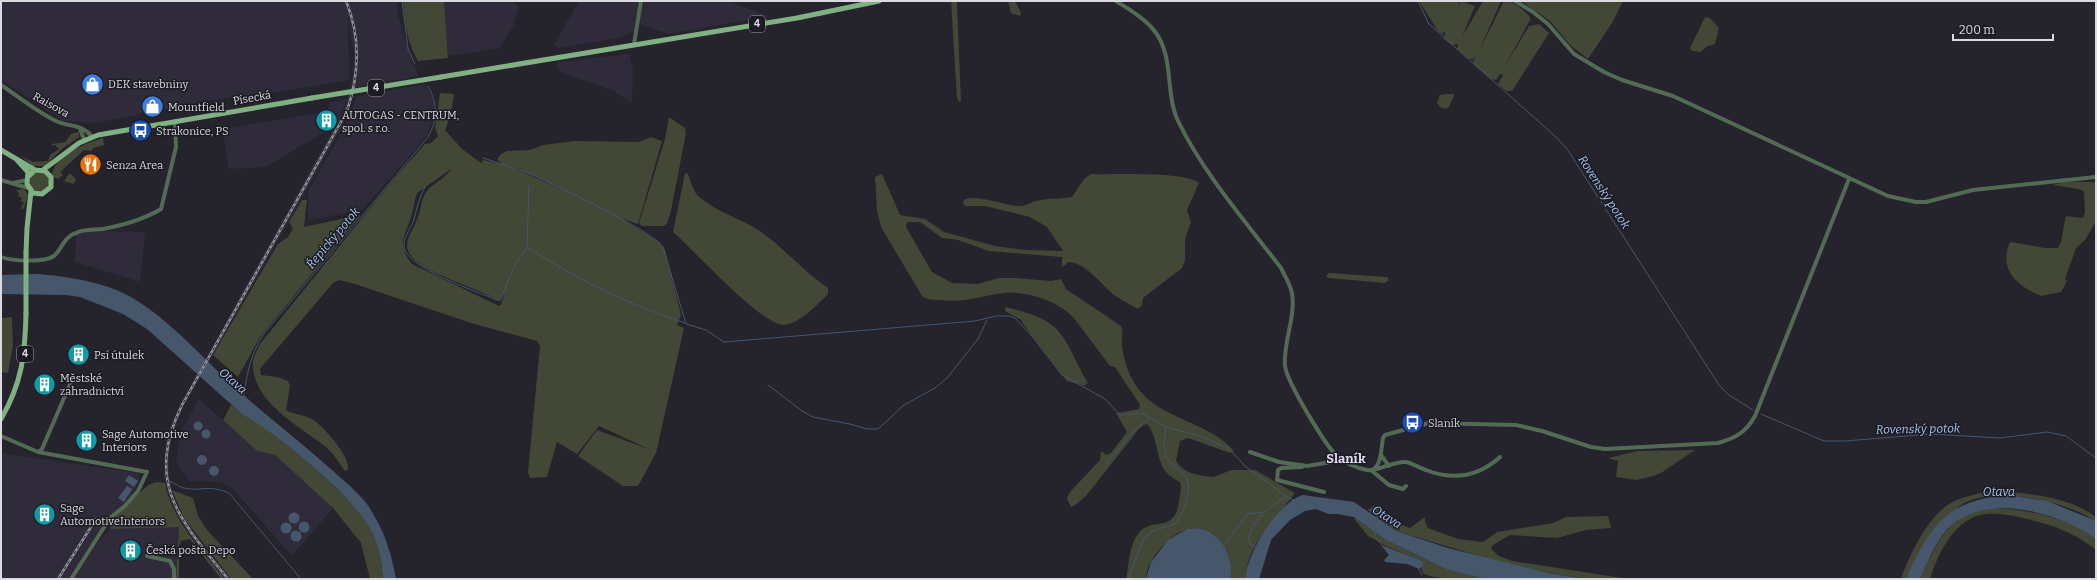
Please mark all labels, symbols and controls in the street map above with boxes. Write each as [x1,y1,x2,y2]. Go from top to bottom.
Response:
road number: 4 [749,16,765,32]
scale bar [1953,16,2053,42]
text: 200 m [1959,23,1995,37]
shop icon: DEK stavebniny [80,71,106,97]
place label: DEK stavebniny [108,78,188,91]
road number: 4 [368,80,384,96]
street label: Písecká [232,88,272,108]
street label: Raisova [31,90,71,120]
shop icon: Mountfield [139,94,165,120]
place label: Mountfield [168,101,225,114]
building icon: AUTOGAS - CENTRUM, spol. s r.o. [313,108,339,134]
place label: AUTOGAS - CENTRUM, spol. s r.o. [342,109,459,135]
bus stop icon: Strakonice, PS [128,118,154,144]
place label: Strakonice, PS [156,125,229,138]
restaurant icon: Senza Area [77,152,103,178]
water label: Rovenský potok [1575,153,1633,232]
place label: Senza Area [106,159,163,172]
water label: Řepický potok [303,204,363,271]
building icon: Psí útulek [66,342,92,368]
road number: 4 [17,346,33,362]
place label: Psí útulek [94,349,145,362]
water label: Otava [216,365,250,397]
building icon: Městské zahradnictví [32,371,58,397]
place label: Městské zahradnictví [60,372,125,398]
bus stop icon: Slaník [1400,410,1426,436]
place label: Slaník [1428,417,1461,430]
water label: Rovenský potok [1876,421,1961,437]
building icon: Sage Automotive Interiors [73,427,99,453]
place label: Sage Automotive Interiors [102,428,189,454]
district label: Slaník [1326,451,1366,466]
water label: Otava [1983,485,2015,499]
building icon: Sage AutomotiveInteriors [31,501,57,527]
place label: Sage AutomotiveInteriors [60,502,165,528]
water label: Otava [1370,503,1404,531]
building icon: Česká pošta Depo [117,537,143,563]
place label: Česká pošta Depo [146,543,235,557]

